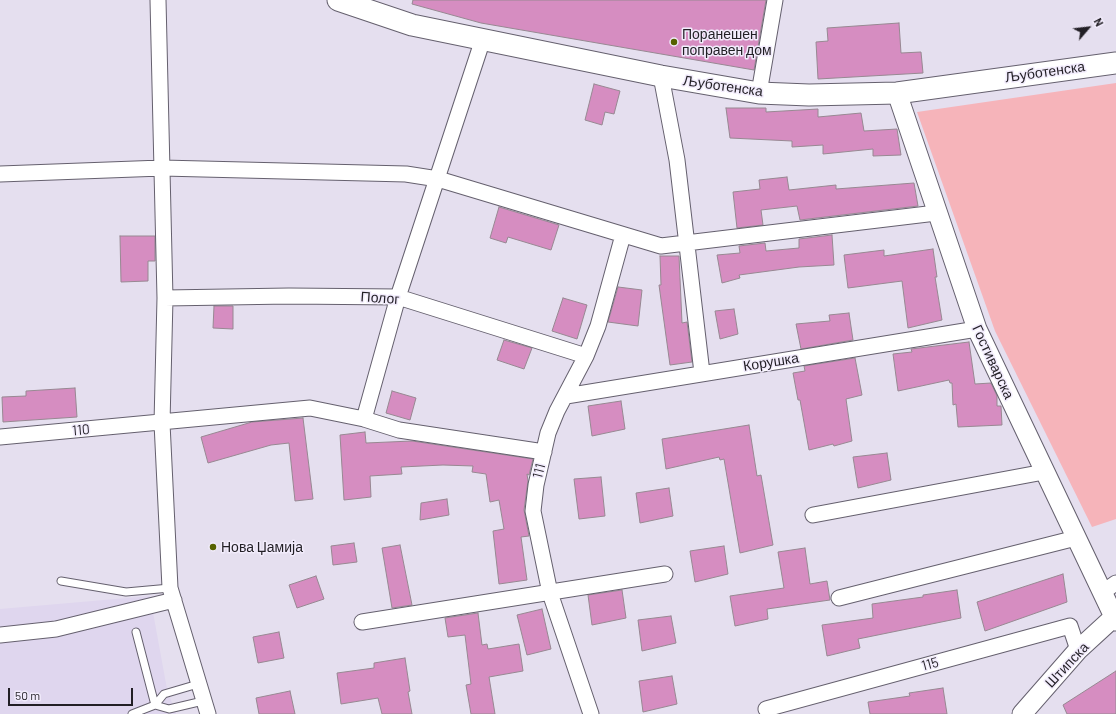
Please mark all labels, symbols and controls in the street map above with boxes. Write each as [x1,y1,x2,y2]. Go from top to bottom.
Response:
north arrow [1068,8,1108,48]
text: N [1092,16,1106,28]
place label: Поранешен поправен дом [682,26,772,58]
marker: Поранешен поправен дом [669,37,679,47]
street label: Љуботенска [1004,58,1086,86]
street label: Љуботенска [682,72,764,100]
street label: Полог [360,288,400,308]
street label: Гостиварска [969,322,1017,402]
street label: Корушка [742,349,800,375]
street label: 110 [71,421,91,439]
street label: 111 [529,462,549,480]
place label: Нова Џамија [221,539,303,555]
marker: Нова Џамија [208,542,218,552]
street label: Штипска [1042,639,1092,691]
street label: 115 [920,654,940,674]
scale bar [10,680,135,706]
text: 50 m [15,688,40,702]

